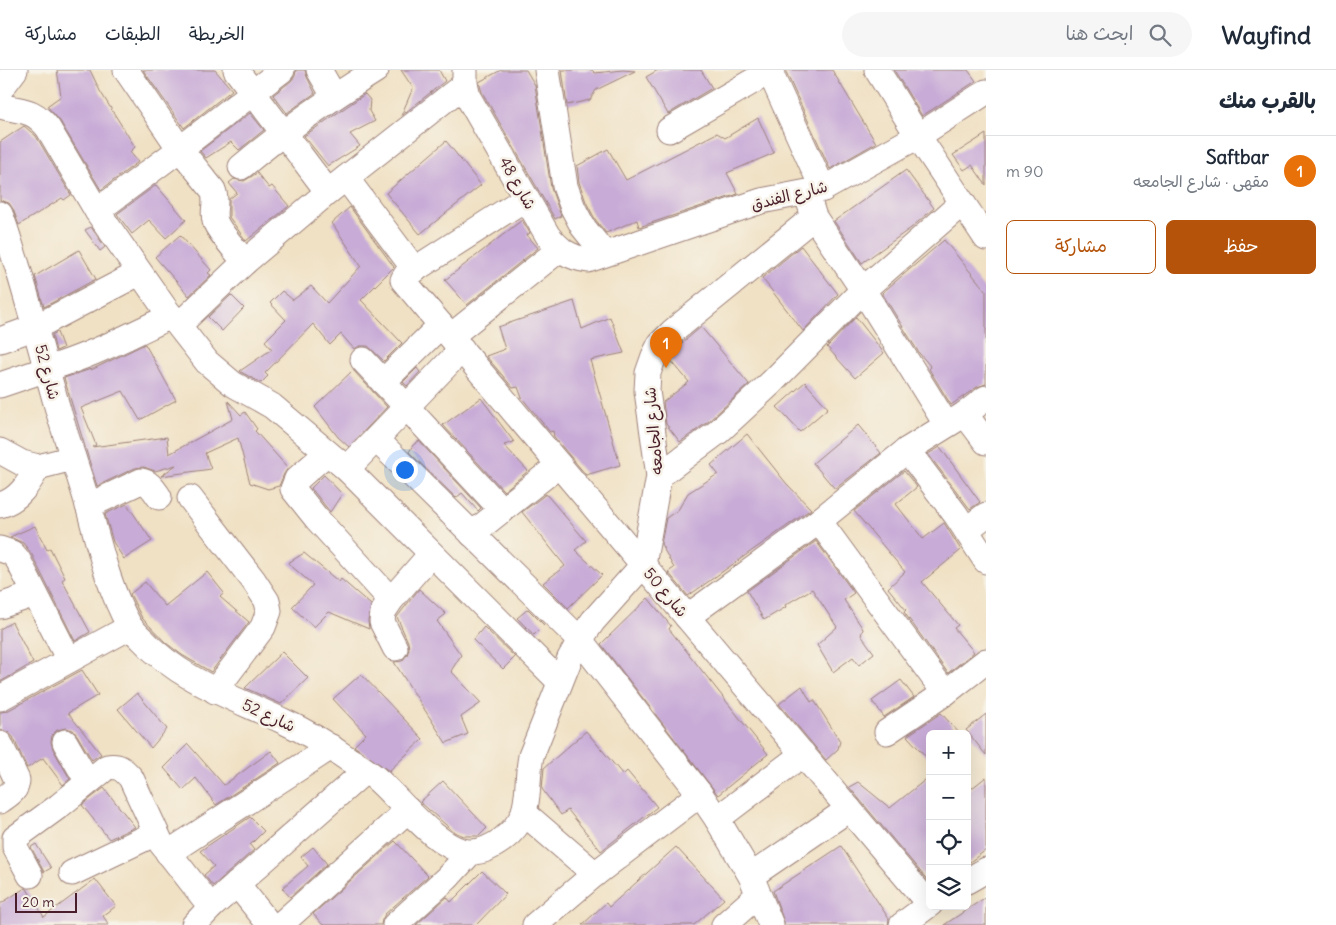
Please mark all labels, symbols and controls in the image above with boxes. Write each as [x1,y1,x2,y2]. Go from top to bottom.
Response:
search box [842,12,1192,57]
text: Wayfind [1222,20,1311,50]
text: ابحث هنا [1065,21,1134,45]
icon: search [1146,21,1174,49]
text: مشاركة [25,22,77,45]
text: الطبقات [105,22,161,45]
text: الخريطة [189,22,245,45]
text: بالقرب منك [1219,87,1316,114]
text: Saftbar [1206,145,1269,169]
street label: شارع 48 [493,153,541,214]
text: 90 m [1006,161,1044,181]
text: 1 [1297,161,1303,181]
text: مقهى · شارع الجامعه [1133,171,1269,191]
street label: شارع الفندق [749,176,830,216]
button: مشاركة [1006,220,1156,274]
button: حفظ [1166,220,1316,274]
pin: 1 [650,327,682,368]
street label: شارع 52 [29,342,65,402]
street label: شارع الجامعه [639,386,669,476]
your location [392,457,418,483]
street label: شارع 50 [638,563,692,622]
street label: شارع 52 [238,694,299,738]
map controls [926,730,971,910]
button: + [926,730,971,775]
button: − [926,775,971,820]
button: locate [926,820,971,865]
button: layers [926,865,971,910]
scale bar [15,890,78,913]
text: 20 m [22,893,55,911]

